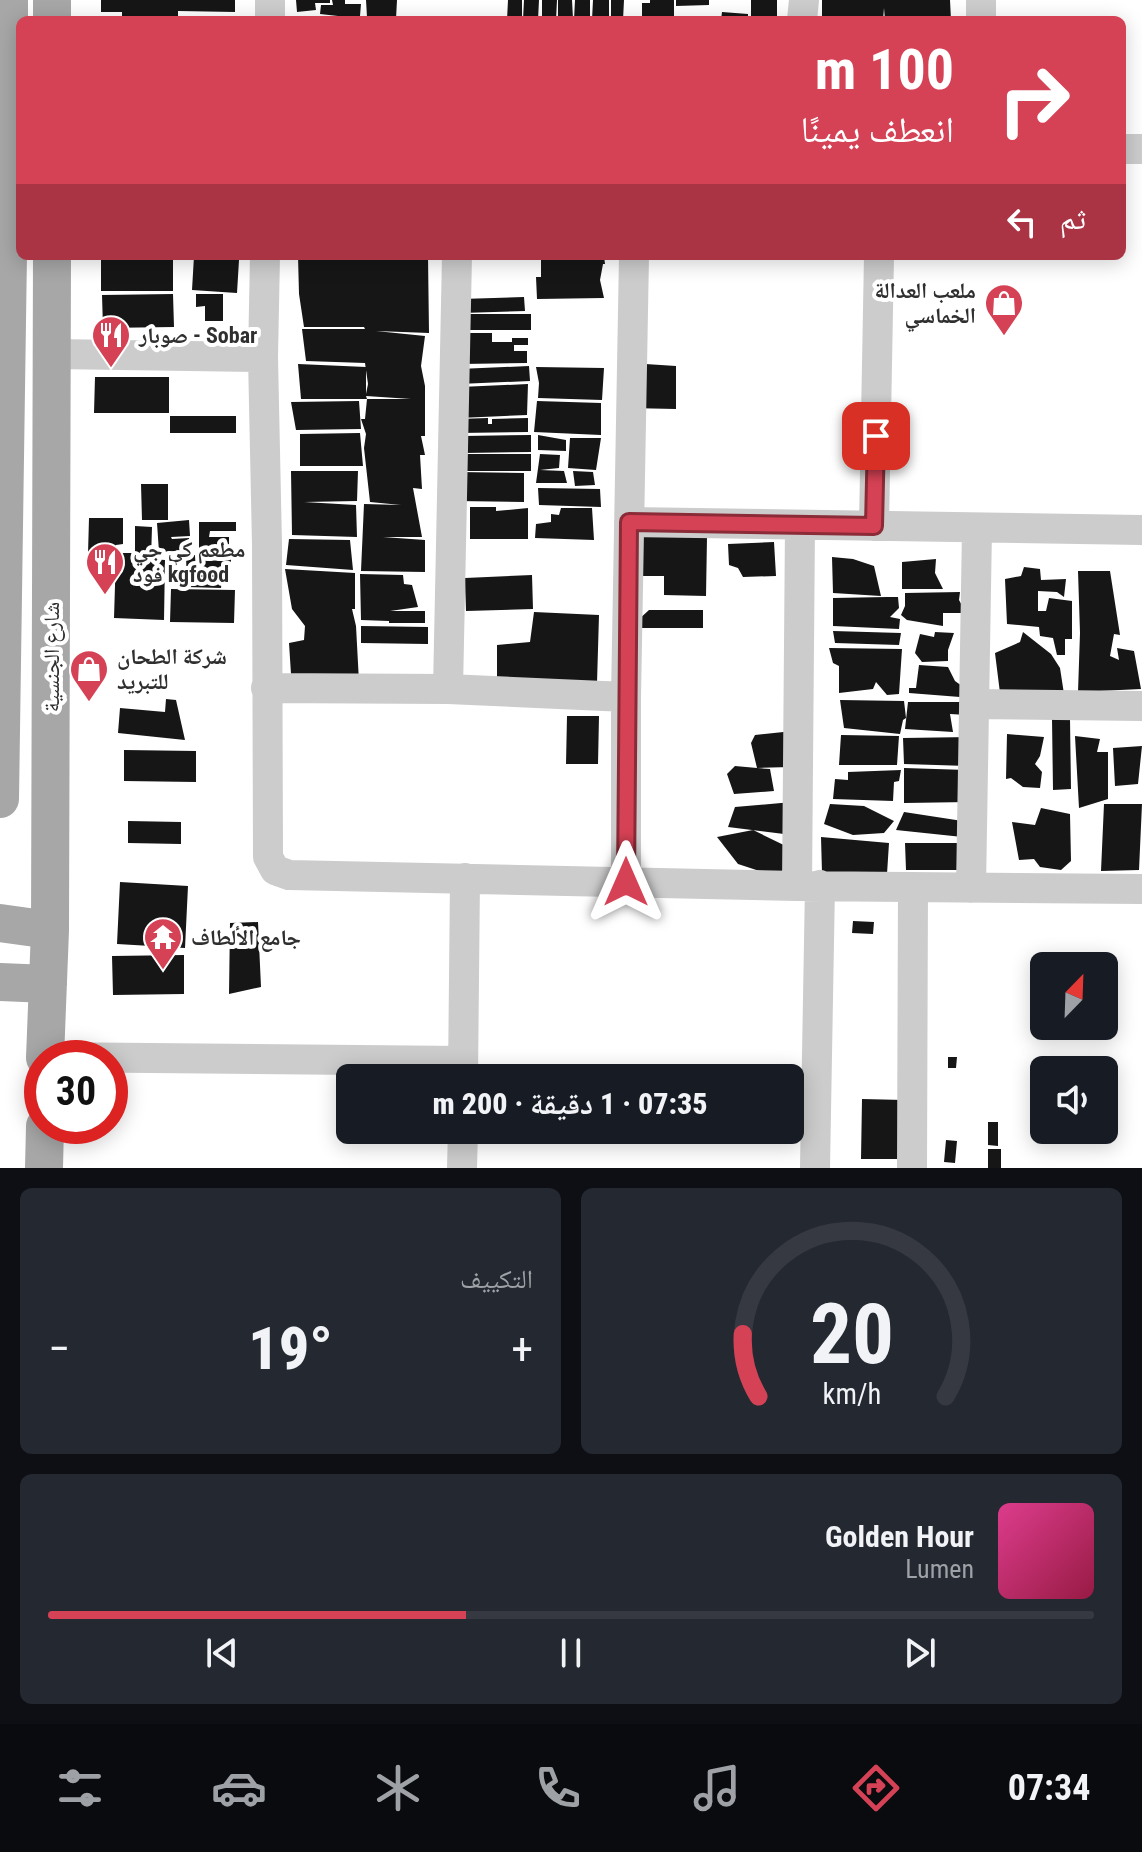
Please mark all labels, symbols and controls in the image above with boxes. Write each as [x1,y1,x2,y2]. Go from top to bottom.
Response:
text: 100 m [815,37,954,103]
icon: right [982,48,1086,152]
text: انعطف يمينًا [801,109,954,151]
icon: left [1000,200,1044,244]
text: ثم [1060,201,1086,236]
place label: ملعب العدالة الخماسي [874,278,976,332]
shop icon: ملعب العدالة الخماسي [983,282,1025,337]
restaurant icon: صوبار - Sobar [90,314,132,369]
place label: صوبار - Sobar [138,323,257,349]
pin [842,402,910,470]
icon: arrive [854,414,898,458]
place label: مطعم کي جي فود kgfood [133,537,246,587]
restaurant icon: مطعم کي جي فود kgfood [84,541,126,596]
street label: شارع الجنسية [39,602,65,712]
place label: شركة الطحان للتبريد [117,644,227,695]
shop icon: شركة الطحان للتبريد [68,648,110,703]
position arrow [584,840,668,924]
temple icon: جامع الألطاف [142,916,184,971]
place label: جامع الألطاف [191,925,301,952]
north arrow [1030,952,1118,1040]
map controls [1030,952,1118,1144]
speed limit sign: 30 [24,1040,128,1144]
button: sound [1030,1056,1118,1144]
text: 07:35 · 1 دقيقة · 200 m [433,1086,707,1121]
text: التكييف [460,1264,533,1294]
text: 20 [809,1286,894,1383]
text: 19° [248,1313,333,1384]
text: − [48,1323,70,1375]
text: + [511,1323,533,1375]
text: km/h [822,1377,881,1411]
text: Golden Hour [825,1519,974,1554]
text: Lumen [905,1554,974,1584]
icon: previous [200,1631,244,1675]
icon: pause [549,1631,593,1675]
icon: next [898,1631,942,1675]
icon: filters [52,1760,108,1816]
icon: car [211,1760,267,1816]
icon: climate [370,1760,426,1816]
icon: phone [530,1760,586,1816]
icon: music [689,1760,745,1816]
icon: directions [848,1760,904,1816]
text: 07:34 [1008,1767,1090,1809]

